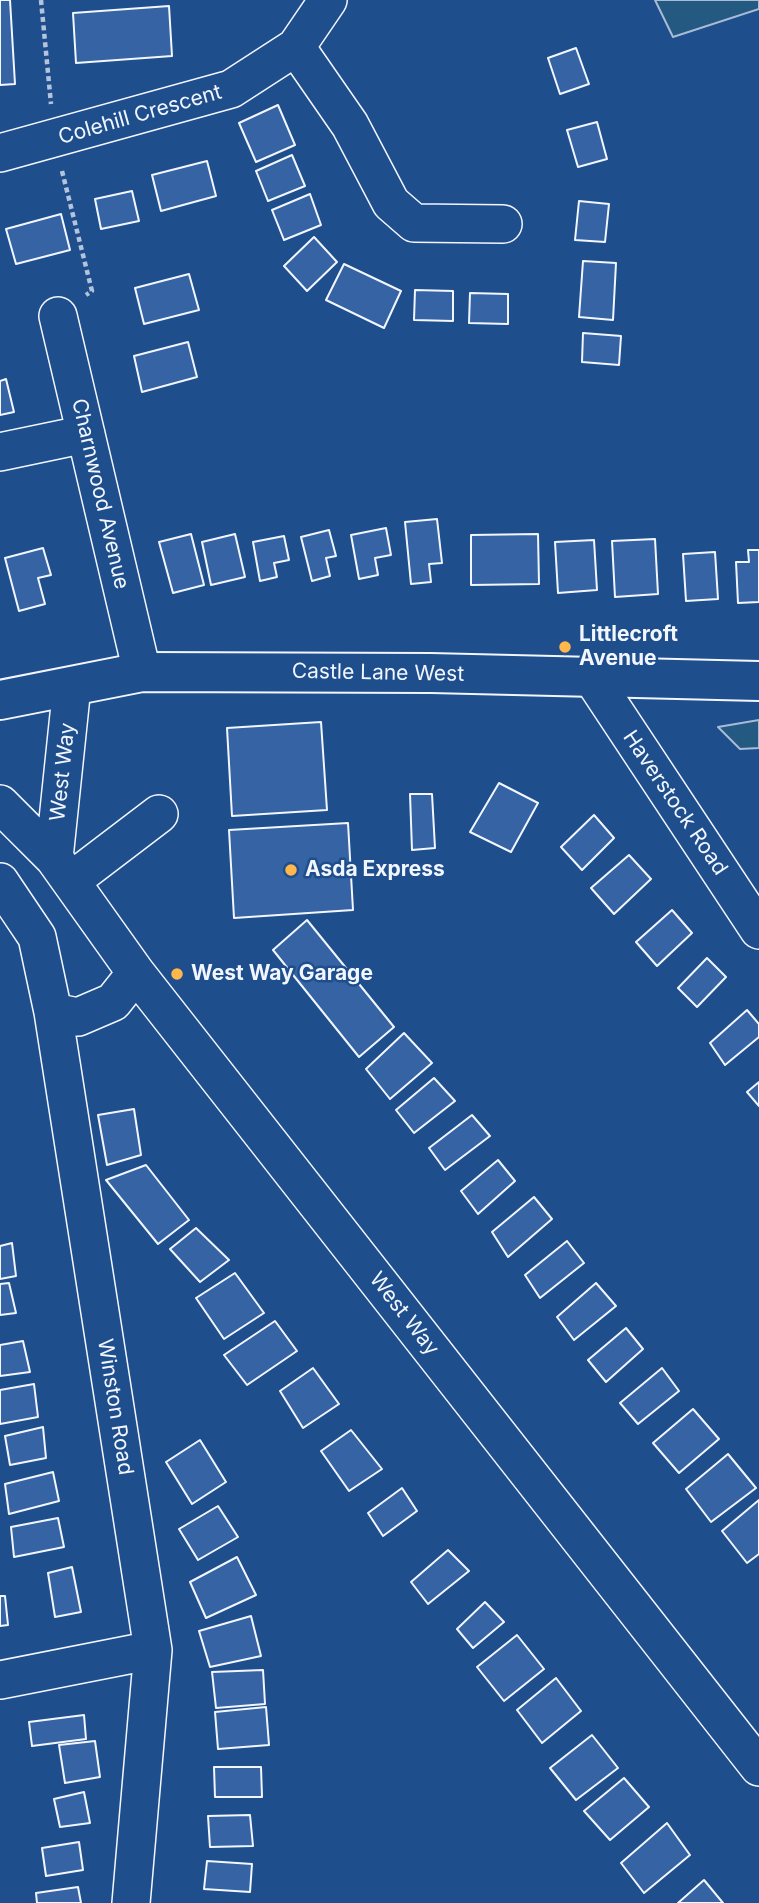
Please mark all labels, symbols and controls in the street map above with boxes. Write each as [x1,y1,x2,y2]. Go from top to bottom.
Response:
street label: Colehill Crescent [56,80,224,150]
street label: Charnwood Avenue [66,396,134,592]
place label: Littlecroft Avenue [579,622,678,672]
marker: Littlecroft Avenue [557,639,573,655]
street label: Castle Lane West [292,659,464,687]
street label: West Way [45,722,81,822]
street label: Haverstock Road [617,726,733,880]
place label: Asda Express [305,857,445,883]
marker: Asda Express [283,862,299,878]
place label: West Way Garage [191,961,373,987]
marker: West Way Garage [169,966,185,982]
street label: West Way [364,1267,444,1361]
street label: Winston Road [92,1337,138,1477]

